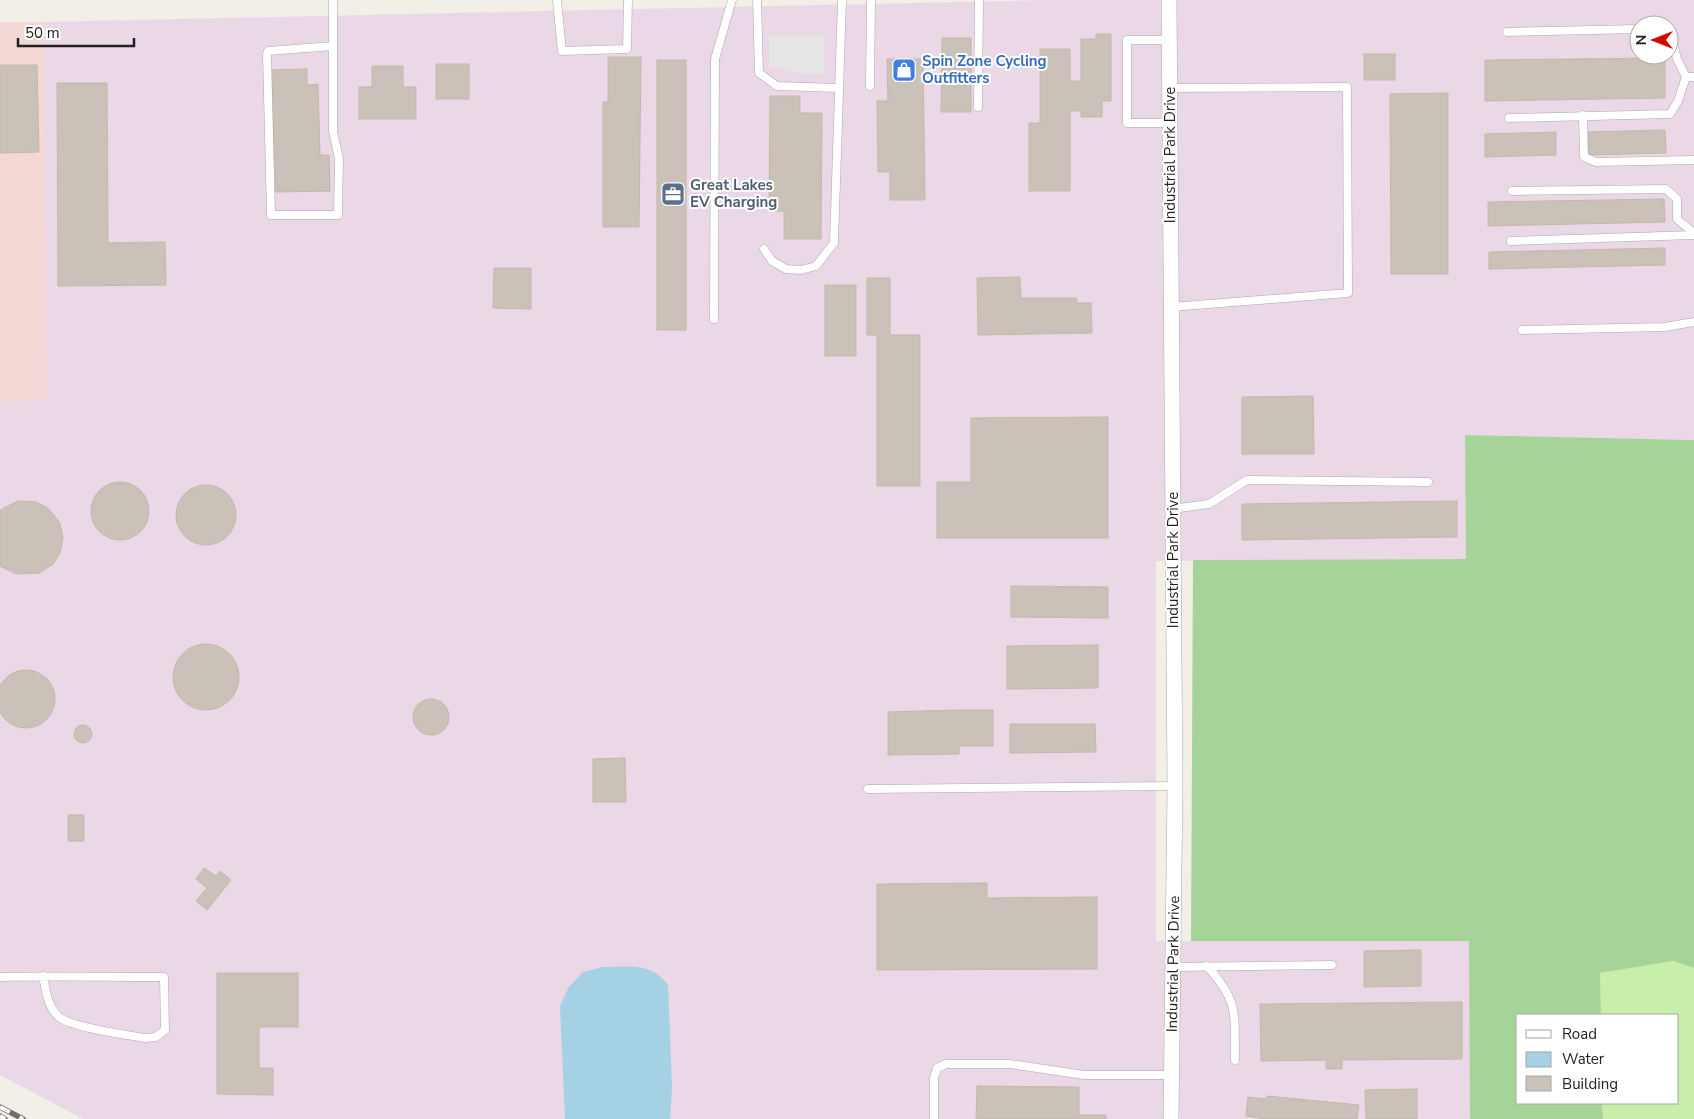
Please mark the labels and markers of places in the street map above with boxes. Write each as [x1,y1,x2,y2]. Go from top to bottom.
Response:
place label: Spin Zone Cycling Outfitters [922,51,1047,88]
shop icon: Spin Zone Cycling Outfitters [891,57,917,83]
place label: Great Lakes EV Charging [690,175,777,212]
office icon: Great Lakes EV Charging [660,181,686,207]

